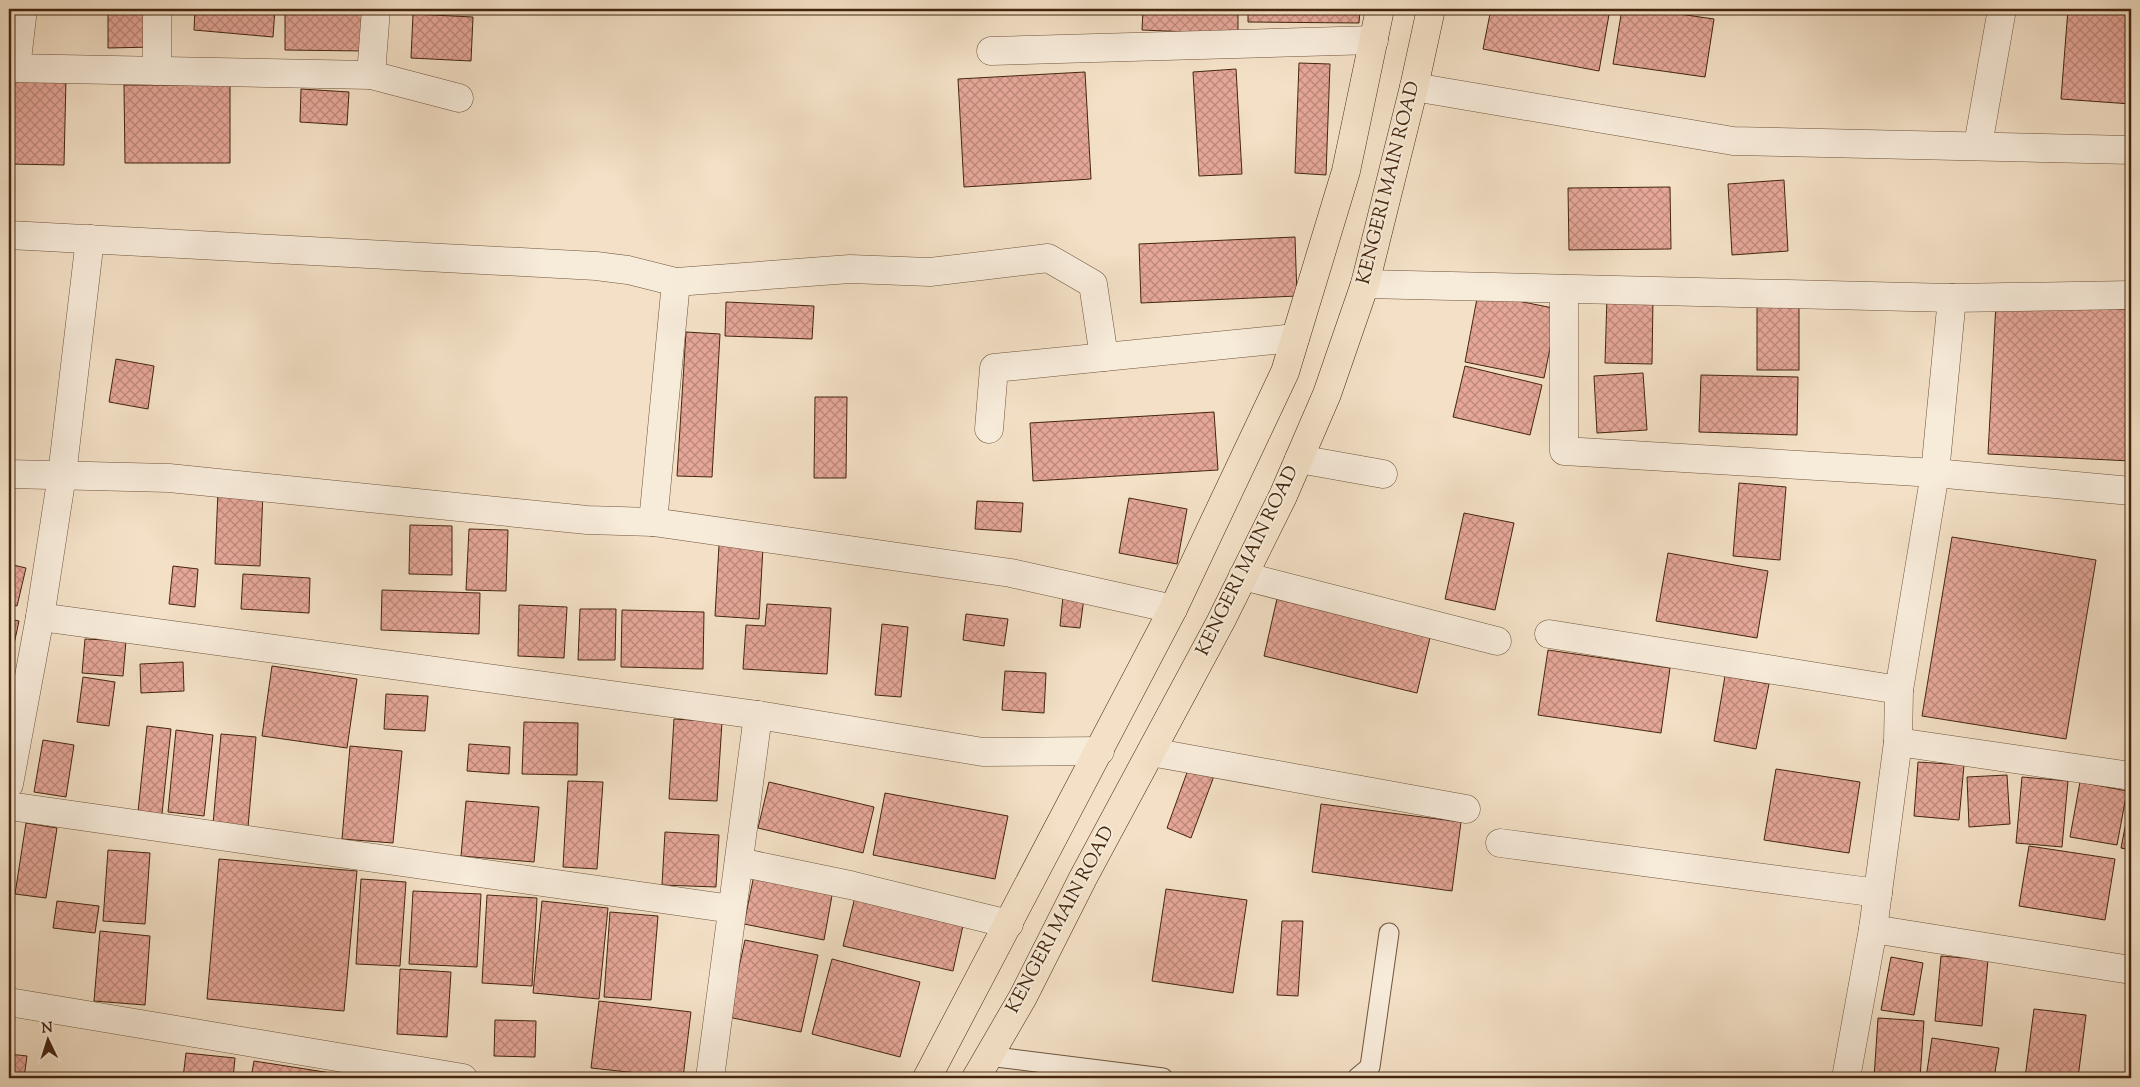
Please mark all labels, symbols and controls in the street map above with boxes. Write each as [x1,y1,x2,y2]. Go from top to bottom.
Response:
street label: KENGERI MAIN ROAD [1351,79,1427,287]
street label: KENGERI MAIN ROAD [1190,461,1306,661]
street label: KENGERI MAIN ROAD [1000,822,1122,1018]
north arrow [22,1014,72,1064]
text: N [41,1019,54,1039]

